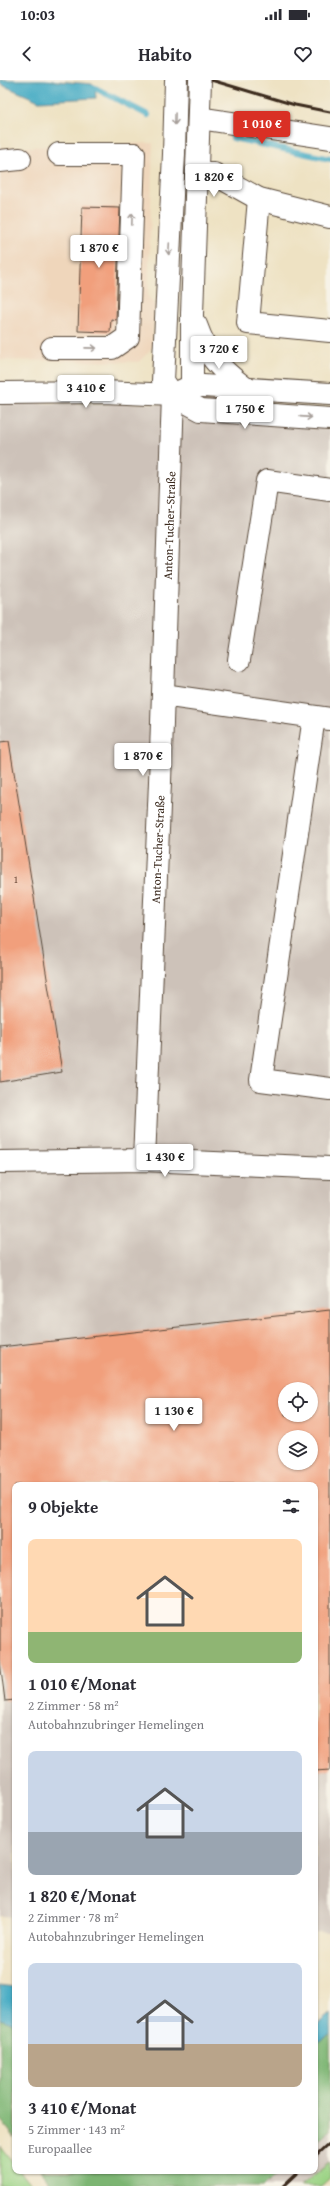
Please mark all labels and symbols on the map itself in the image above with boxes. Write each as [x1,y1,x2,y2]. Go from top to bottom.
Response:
pin: 1 010 € [225,111,299,145]
one-way arrow [171,112,179,125]
pin: 1 820 € [177,164,251,198]
one-way arrow [128,213,136,226]
pin: 1 870 € [62,235,136,269]
one-way arrow [166,242,173,255]
pin: 3 720 € [182,336,256,370]
one-way arrow [84,344,97,352]
pin: 3 410 € [49,375,123,409]
pin: 1 750 € [208,396,282,430]
one-way arrow [299,414,312,421]
street label: Anton-Tucher-Straße [158,471,179,580]
pin: 1 870 € [106,743,180,777]
street label: Anton-Tucher-Straße [146,794,168,904]
house number: 1 [14,872,19,887]
pin: 1 430 € [128,1144,202,1178]
pin: 1 130 € [137,1398,211,1432]

